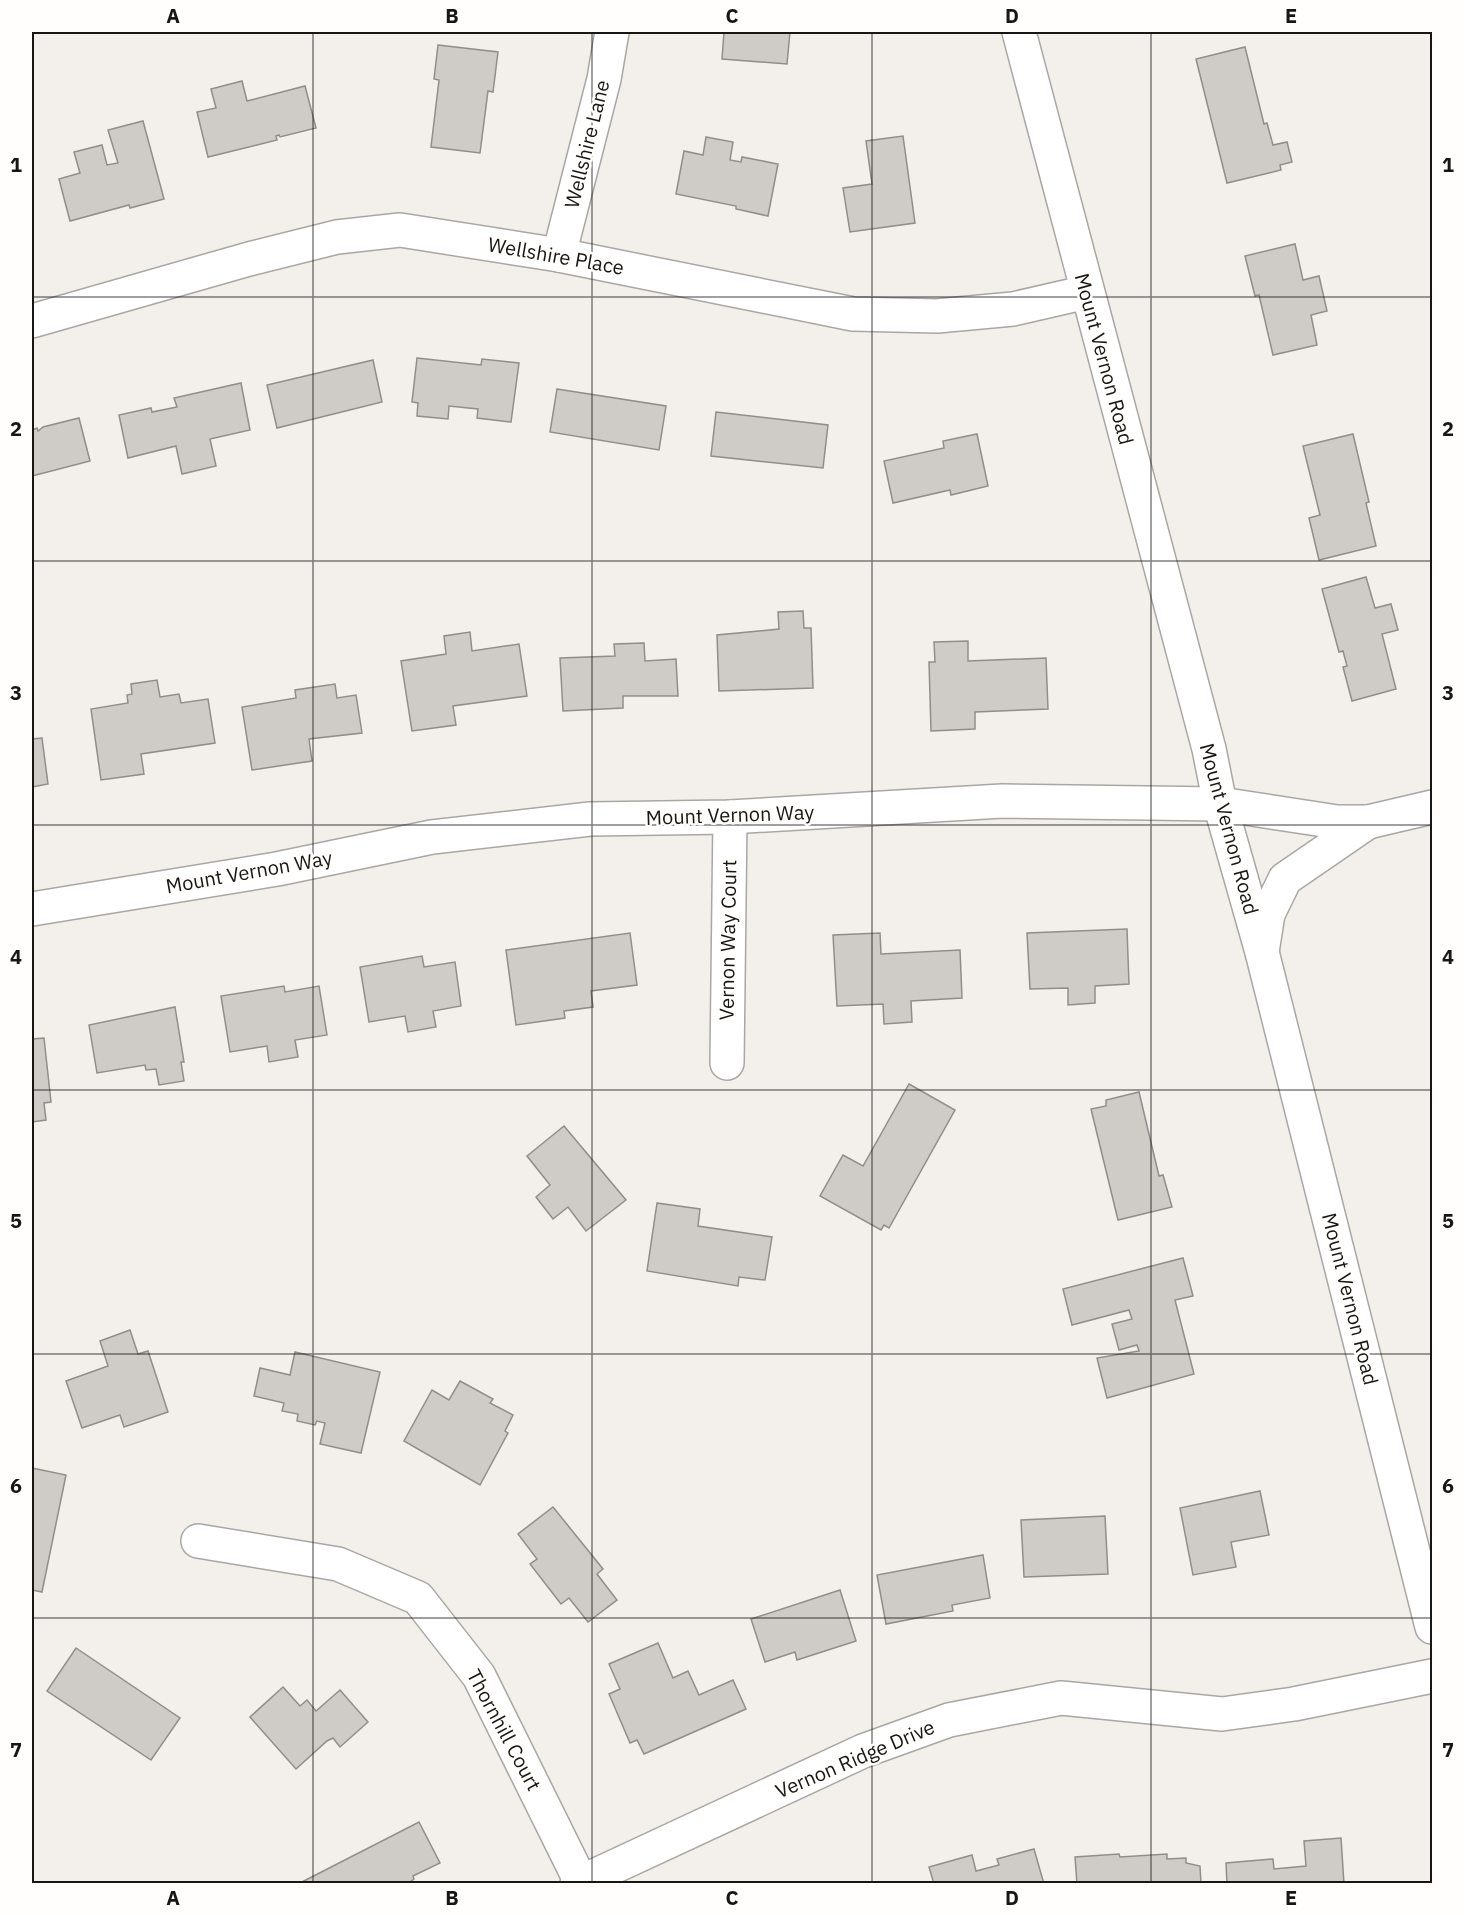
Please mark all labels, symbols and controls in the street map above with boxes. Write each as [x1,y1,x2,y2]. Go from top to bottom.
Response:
text: A [166,2,180,29]
text: B [445,2,459,29]
text: C [725,2,739,29]
text: D [1005,2,1019,29]
text: E [1285,2,1297,29]
street label: Wellshire Lane [558,77,616,211]
text: 1 [10,151,22,178]
text: 1 [1442,151,1454,178]
street label: Wellshire Place [486,230,626,281]
street label: Mount Vernon Road [1069,270,1140,448]
text: 2 [10,415,22,442]
text: 2 [1442,415,1454,442]
text: 3 [10,679,22,706]
text: 3 [1442,679,1454,706]
street label: Mount Vernon Road [1194,740,1265,918]
street label: Mount Vernon Way [645,798,815,831]
street label: Mount Vernon Way [164,844,334,899]
street label: Vernon Way Court [713,859,742,1021]
text: 4 [10,943,22,970]
text: 4 [1442,943,1454,970]
text: 5 [10,1207,22,1234]
text: 5 [1442,1207,1454,1234]
street label: Mount Vernon Road [1316,1210,1385,1388]
text: 6 [10,1472,22,1499]
text: 6 [1442,1472,1454,1499]
street label: Thornhill Court [461,1664,548,1795]
street label: Vernon Ridge Drive [771,1713,939,1804]
text: 7 [10,1736,22,1763]
text: 7 [1442,1736,1454,1763]
text: A [166,1884,180,1911]
text: B [445,1884,459,1911]
text: C [725,1884,739,1911]
text: D [1005,1884,1019,1911]
text: E [1285,1884,1297,1911]

